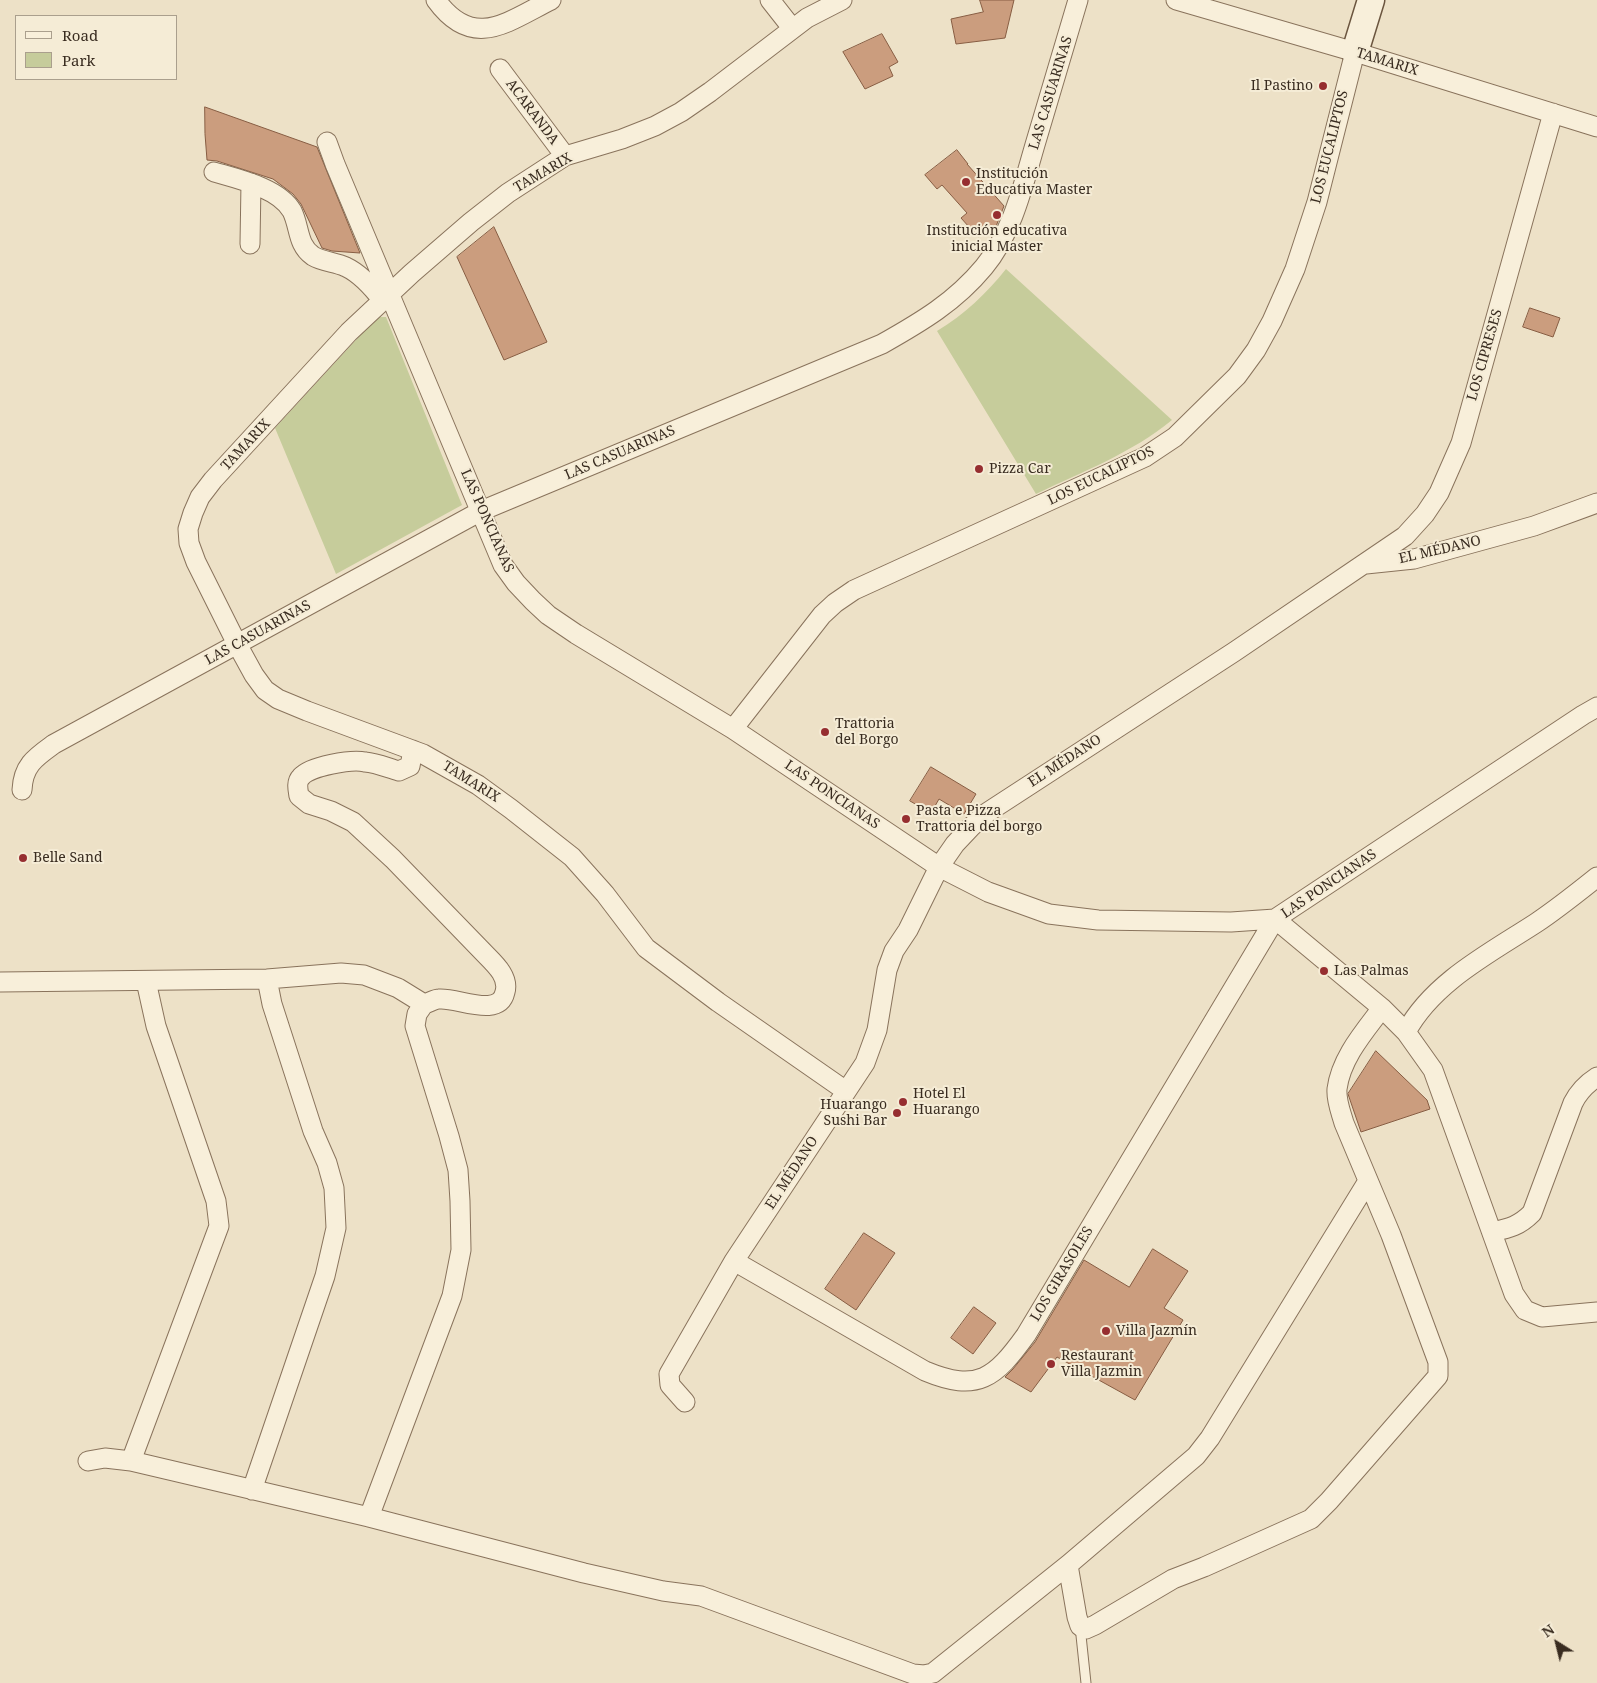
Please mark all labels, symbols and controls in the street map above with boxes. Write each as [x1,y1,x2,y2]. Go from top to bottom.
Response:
legend [15,15,178,80]
text: Road [62,25,98,45]
street label: LAS CASUARINAS [1026,34,1076,152]
street label: TAMARIX [1354,45,1420,79]
text: Park [62,50,95,70]
street label: ACARANDA [502,76,562,148]
place label: Il Pastino [1251,78,1313,94]
marker: Il Pastino [1317,80,1329,92]
street label: LOS EUCALIPTOS [1308,89,1352,205]
street label: TAMARIX [511,150,575,196]
place label: Institución Educativa Master [976,166,1092,198]
marker: Institución Educativa Master [960,176,972,188]
marker: Institución educativa inicial Master [991,209,1003,221]
place label: Institución educativa inicial Master [927,223,1067,256]
street label: LOS CIPRESES [1464,307,1506,403]
street label: TAMARIX [218,416,274,474]
street label: LAS CASUARINAS [562,422,678,484]
street label: LOS EUCALIPTOS [1045,443,1157,509]
place label: Pizza Car [989,461,1051,477]
marker: Pizza Car [973,463,985,475]
street label: LAS PONCIANAS [457,467,517,575]
street label: EL MÉDANO [1397,532,1483,568]
street label: LAS CASUARINAS [202,597,314,669]
place label: Trattoria del Borgo [835,716,899,749]
marker: Trattoria del Borgo [819,726,831,738]
street label: EL MÉDANO [1025,731,1105,791]
street label: LAS PONCIANAS [781,757,883,833]
street label: TAMARIX [439,758,503,806]
place label: Pasta e Pizza Trattoria del borgo [916,803,1042,836]
marker: Pasta e Pizza Trattoria del borgo [900,813,912,825]
street label: LAS PONCIANAS [1278,846,1380,922]
place label: Belle Sand [33,850,103,866]
marker: Belle Sand [17,852,29,864]
place label: Las Palmas [1334,963,1409,979]
marker: Las Palmas [1318,965,1330,977]
place label: Hotel El Huarango [913,1086,980,1118]
marker: Hotel El Huarango [897,1096,909,1108]
place label: Huarango Sushi Bar [820,1097,887,1130]
marker: Huarango Sushi Bar [891,1107,903,1119]
street label: EL MÉDANO [762,1133,822,1213]
street label: LOS GIRASOLES [1027,1224,1097,1324]
place label: Villa Jazmín [1116,1323,1197,1339]
marker: Villa Jazmín [1100,1325,1112,1337]
place label: Restaurant Villa Jazmin [1061,1348,1142,1380]
marker: Restaurant Villa Jazmin [1045,1358,1057,1370]
north arrow [1532,1618,1582,1668]
text: N [1538,1620,1558,1641]

